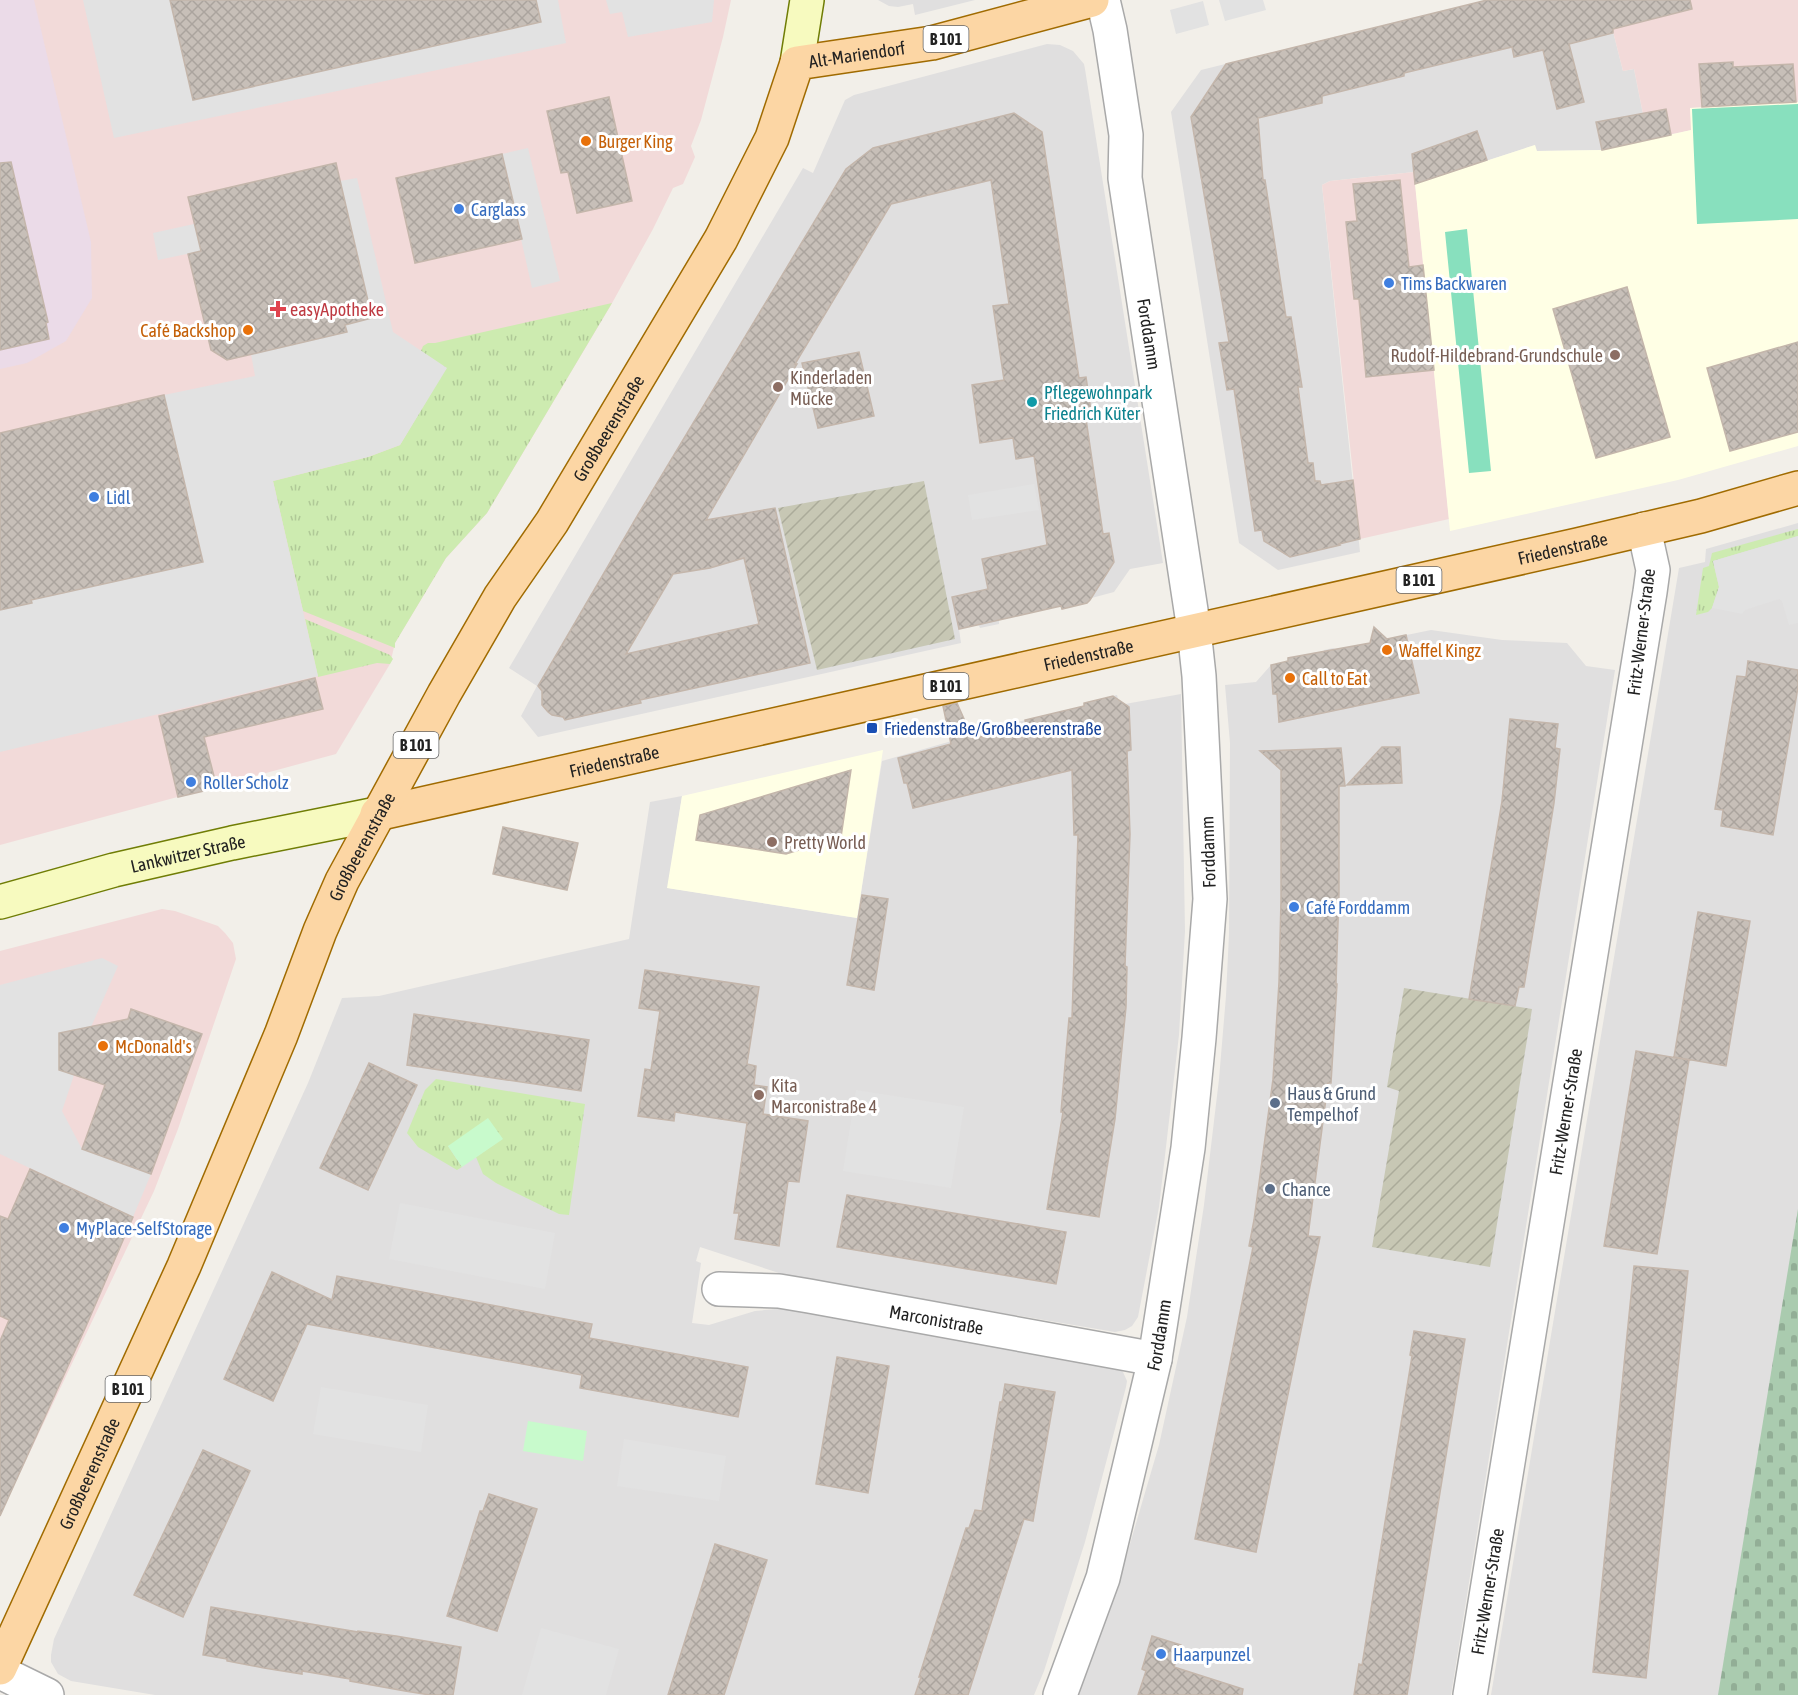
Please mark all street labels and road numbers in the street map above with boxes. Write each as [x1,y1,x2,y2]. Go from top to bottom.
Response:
road number: B 101 [924,26,968,52]
street label: Alt-Mariendorf [807,37,907,72]
street label: Forddamm [1133,297,1165,371]
street label: Großbeerenstraße [568,371,648,485]
street label: Friedenstraße [1516,528,1610,568]
road number: B 101 [1396,567,1442,593]
street label: Fritz-Werner-Straße [1623,567,1659,697]
street label: Friedenstraße [1041,634,1135,675]
road number: B 101 [924,673,968,699]
road number: B 101 [394,732,438,758]
street label: Friedenstraße [567,741,661,781]
street label: Großbeerenstraße [324,788,399,904]
street label: Forddamm [1196,816,1220,888]
street label: Lankwitzer Straße [128,830,247,876]
street label: Fritz-Werner-Straße [1545,1047,1586,1177]
street label: Forddamm [1142,1298,1175,1373]
street label: Marconistraße [888,1300,985,1338]
road number: B 101 [106,1376,150,1402]
street label: Großbeerenstraße [54,1414,124,1533]
street label: Fritz-Werner-Straße [1466,1527,1508,1656]

